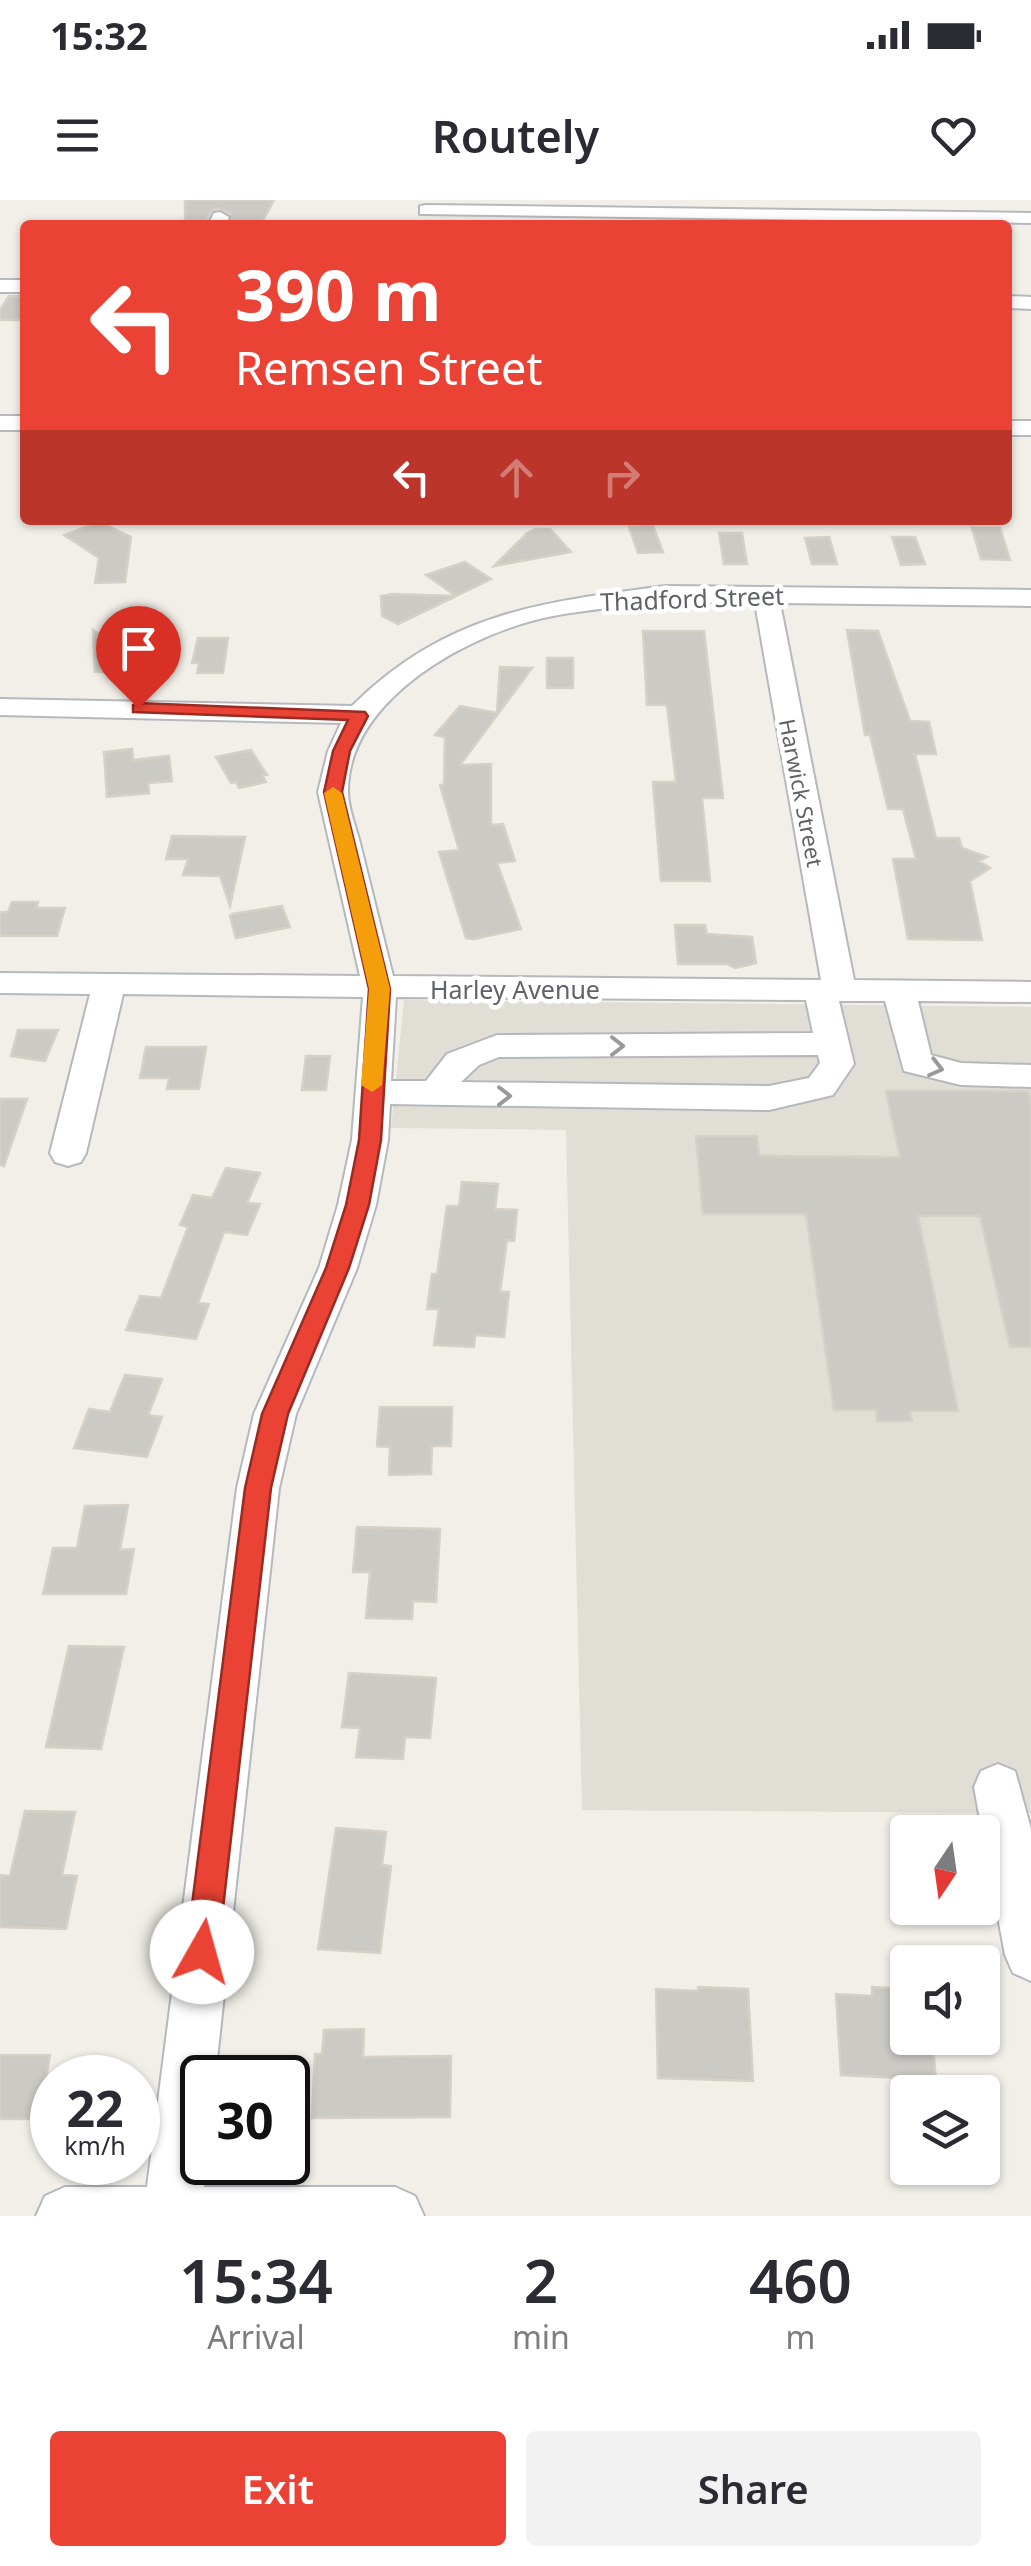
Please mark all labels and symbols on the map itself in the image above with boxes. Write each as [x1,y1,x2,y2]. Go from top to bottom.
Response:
street label: Thadford Street [599,578,784,618]
pin [96,606,181,709]
street label: Harwick Street [773,716,831,869]
street label: Harley Avenue [430,972,600,1006]
one-way arrow [610,1035,625,1057]
one-way arrow [927,1057,944,1078]
one-way arrow [496,1085,512,1107]
north arrow [890,1815,1000,1925]
position arrow [150,1900,254,2004]
speed limit sign: 30 [180,2055,310,2185]

